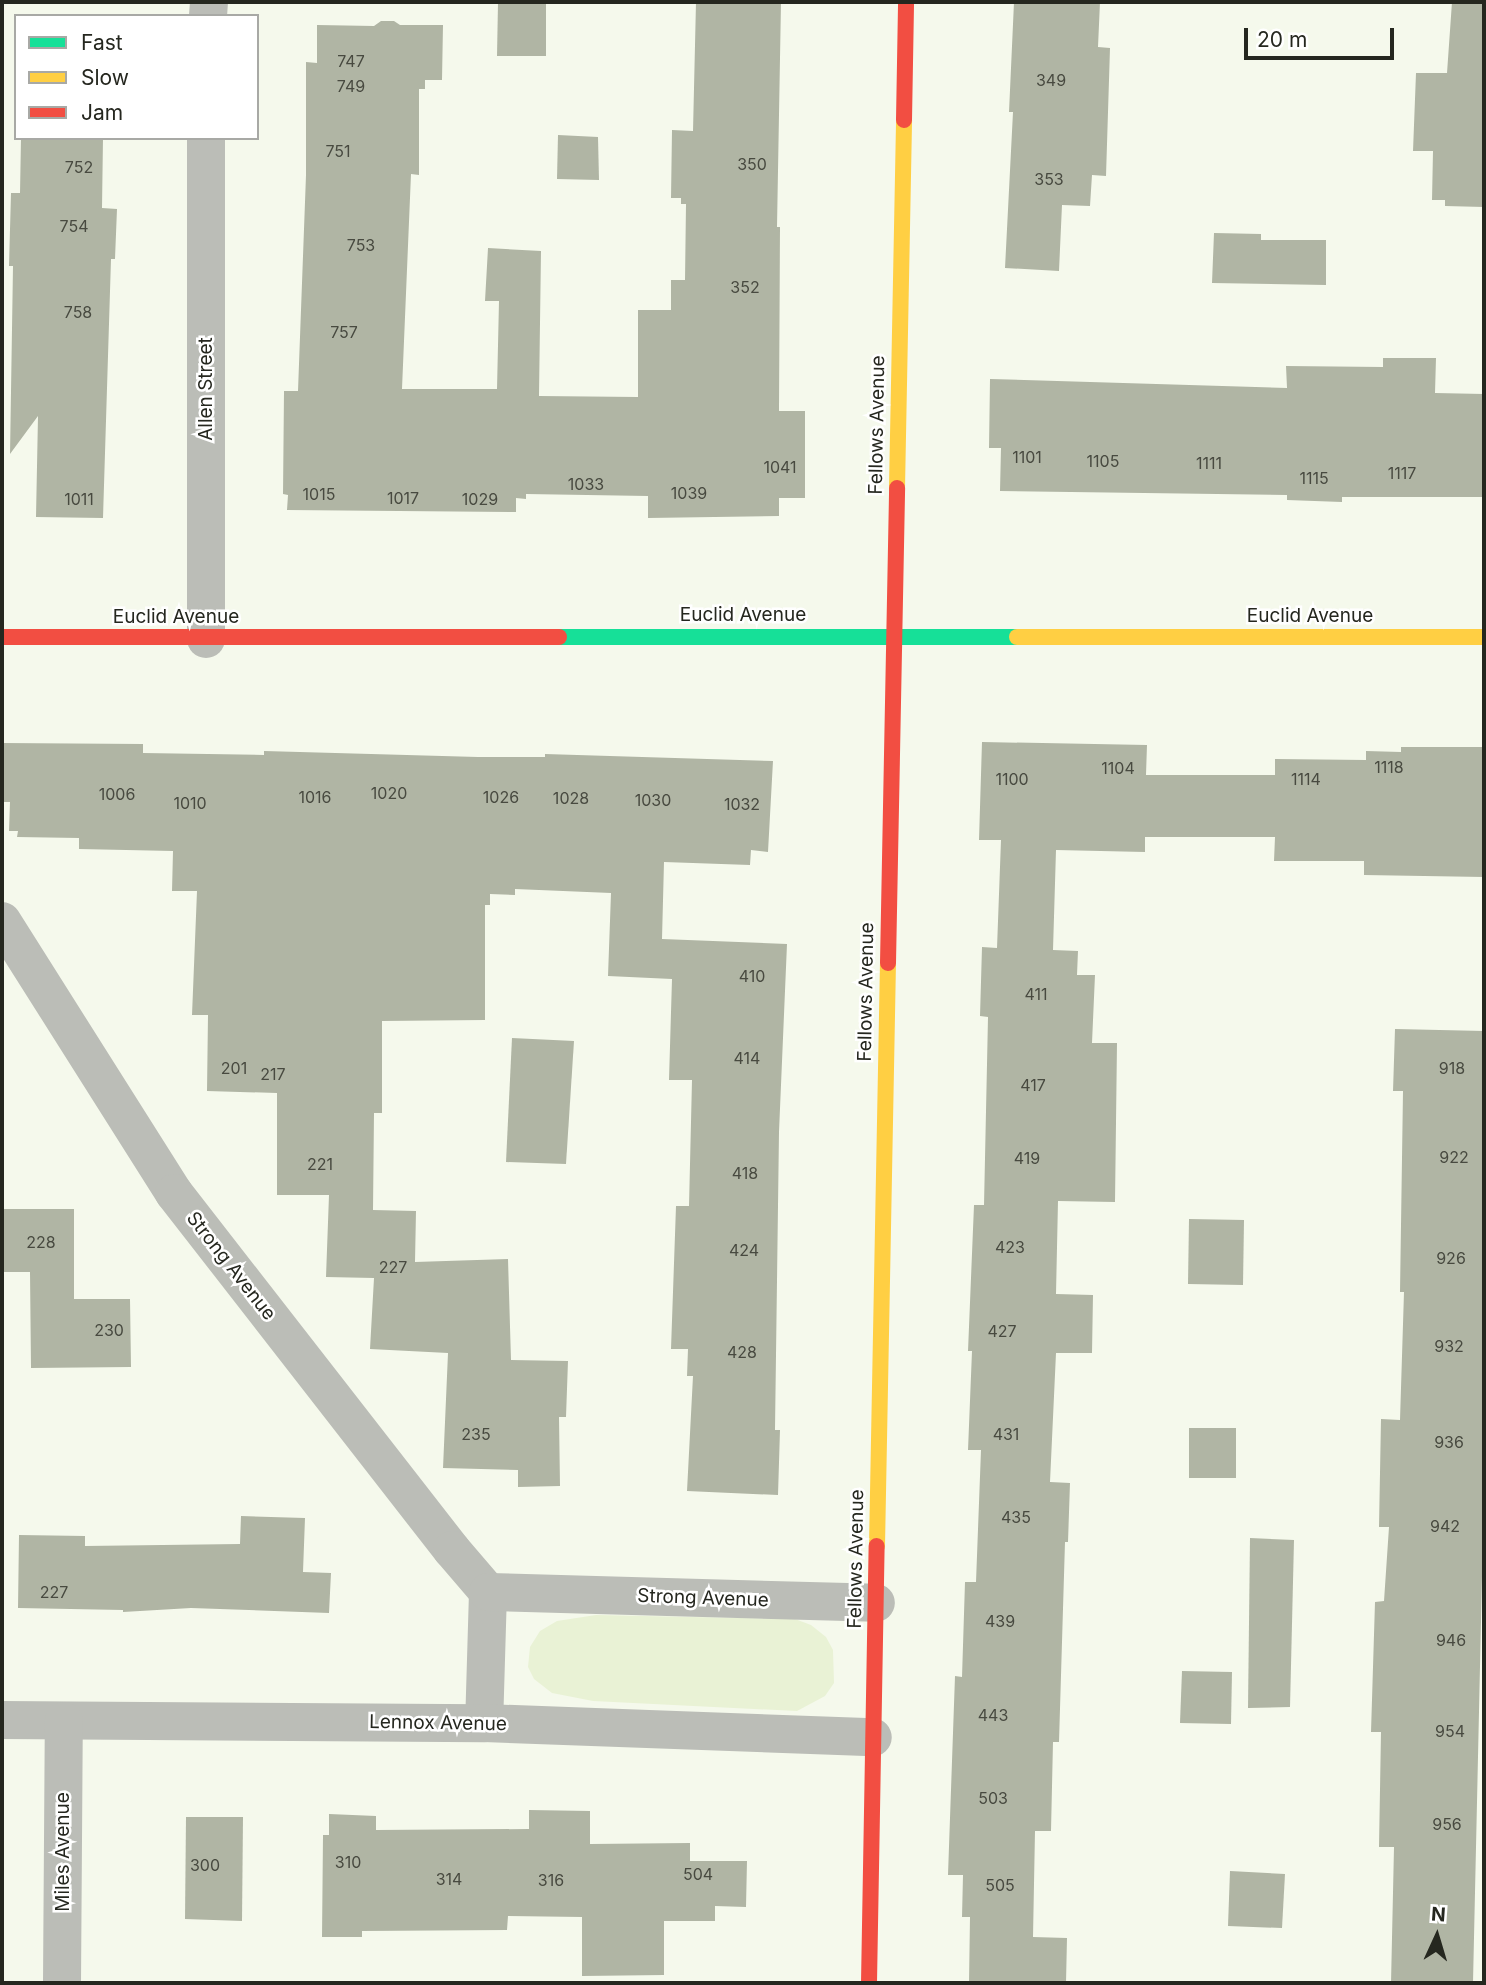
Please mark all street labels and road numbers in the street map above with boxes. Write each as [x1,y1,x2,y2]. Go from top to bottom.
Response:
street label: Allen Street [195,337,217,441]
street label: Fellows Avenue [864,355,890,495]
street label: Euclid Avenue [680,604,806,626]
street label: Euclid Avenue [1247,605,1373,627]
street label: Euclid Avenue [113,606,239,628]
street label: Fellows Avenue [853,922,879,1062]
street label: Strong Avenue [182,1207,280,1325]
street label: Fellows Avenue [843,1489,869,1629]
street label: Strong Avenue [637,1584,769,1612]
street label: Lennox Avenue [369,1710,507,1736]
street label: Miles Avenue [52,1792,74,1912]

